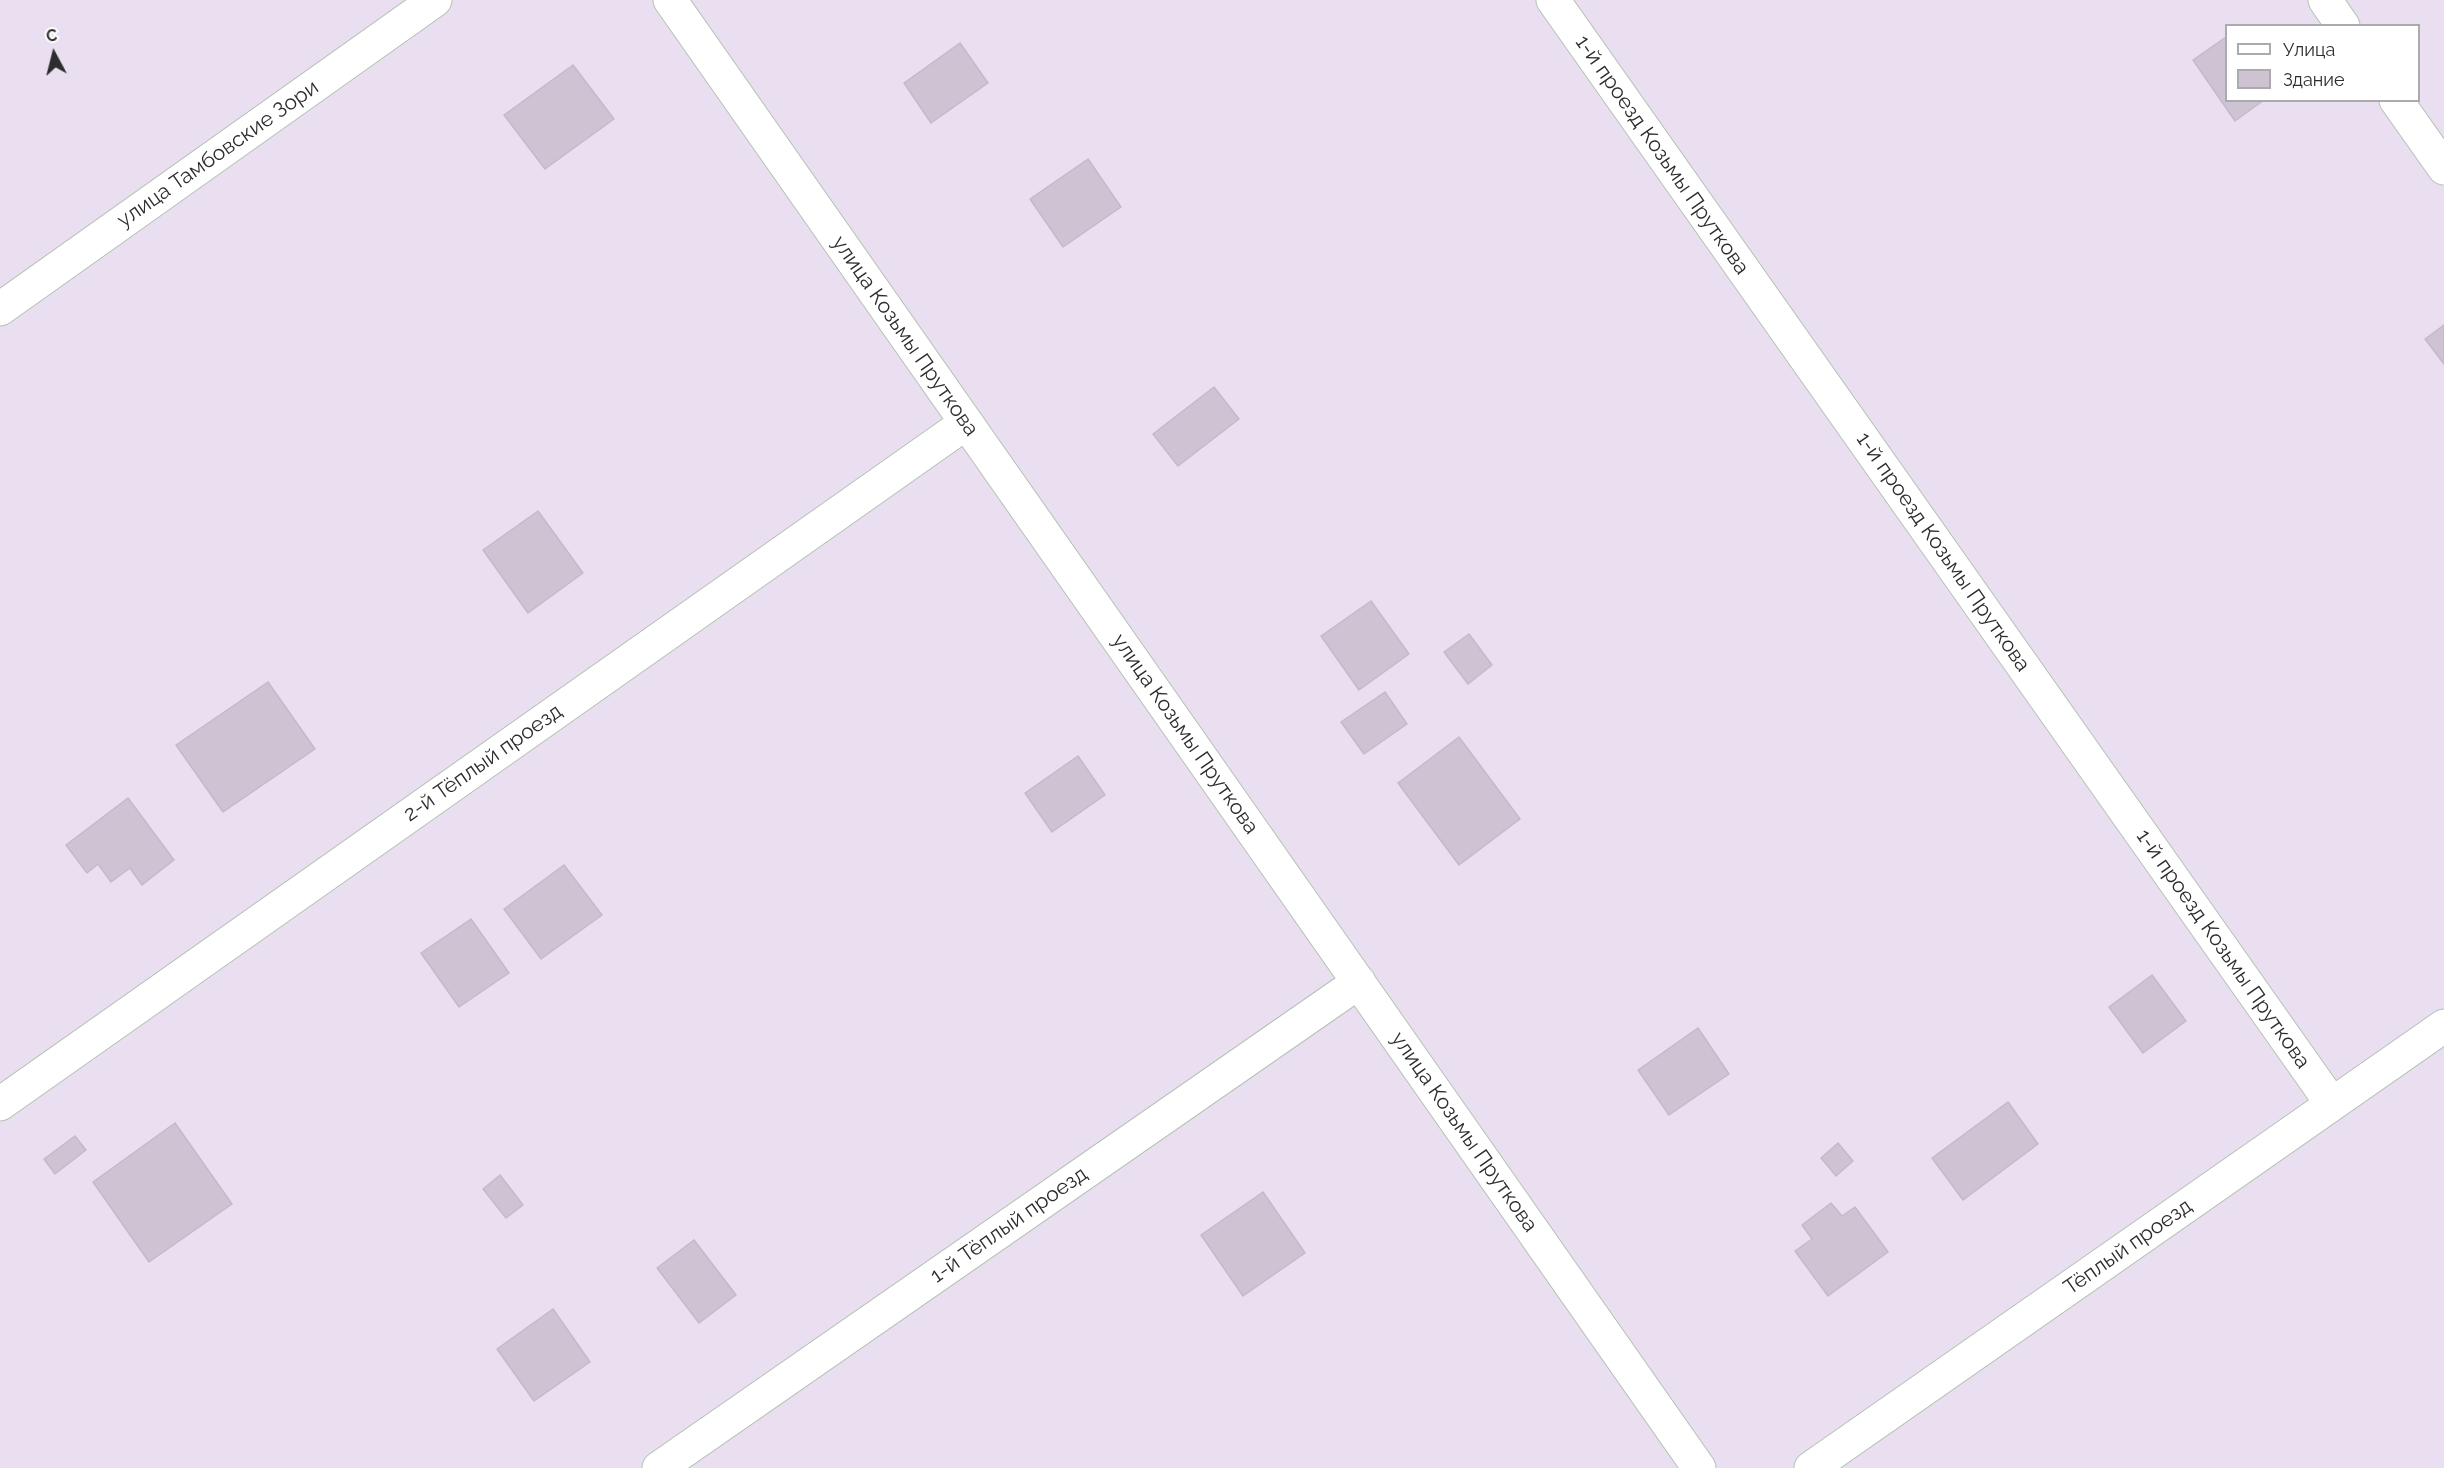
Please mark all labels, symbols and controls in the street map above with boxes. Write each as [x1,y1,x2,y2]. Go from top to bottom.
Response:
north arrow [24,24,84,84]
legend [2225,24,2420,102]
text: С [45,26,58,46]
street label: 1-й проезд Козьмы Пруткова [1570,31,1754,279]
text: Улица [2283,39,2335,60]
text: Здание [2283,69,2345,90]
street label: улица Тамбовские Зори [112,75,324,233]
street label: улица Козьмы Пруткова [826,231,984,441]
street label: 1-й проезд Козьмы Пруткова [1851,428,2035,676]
street label: улица Козьмы Пруткова [1106,629,1264,839]
street label: 2-й Тёплый проезд [399,699,567,827]
street label: 1-й проезд Козьмы Пруткова [2131,825,2315,1073]
street label: улица Козьмы Пруткова [1385,1027,1543,1237]
street label: 1-й Тёплый проезд [926,1161,1092,1289]
street label: Тёплый проезд [2059,1194,2197,1300]

